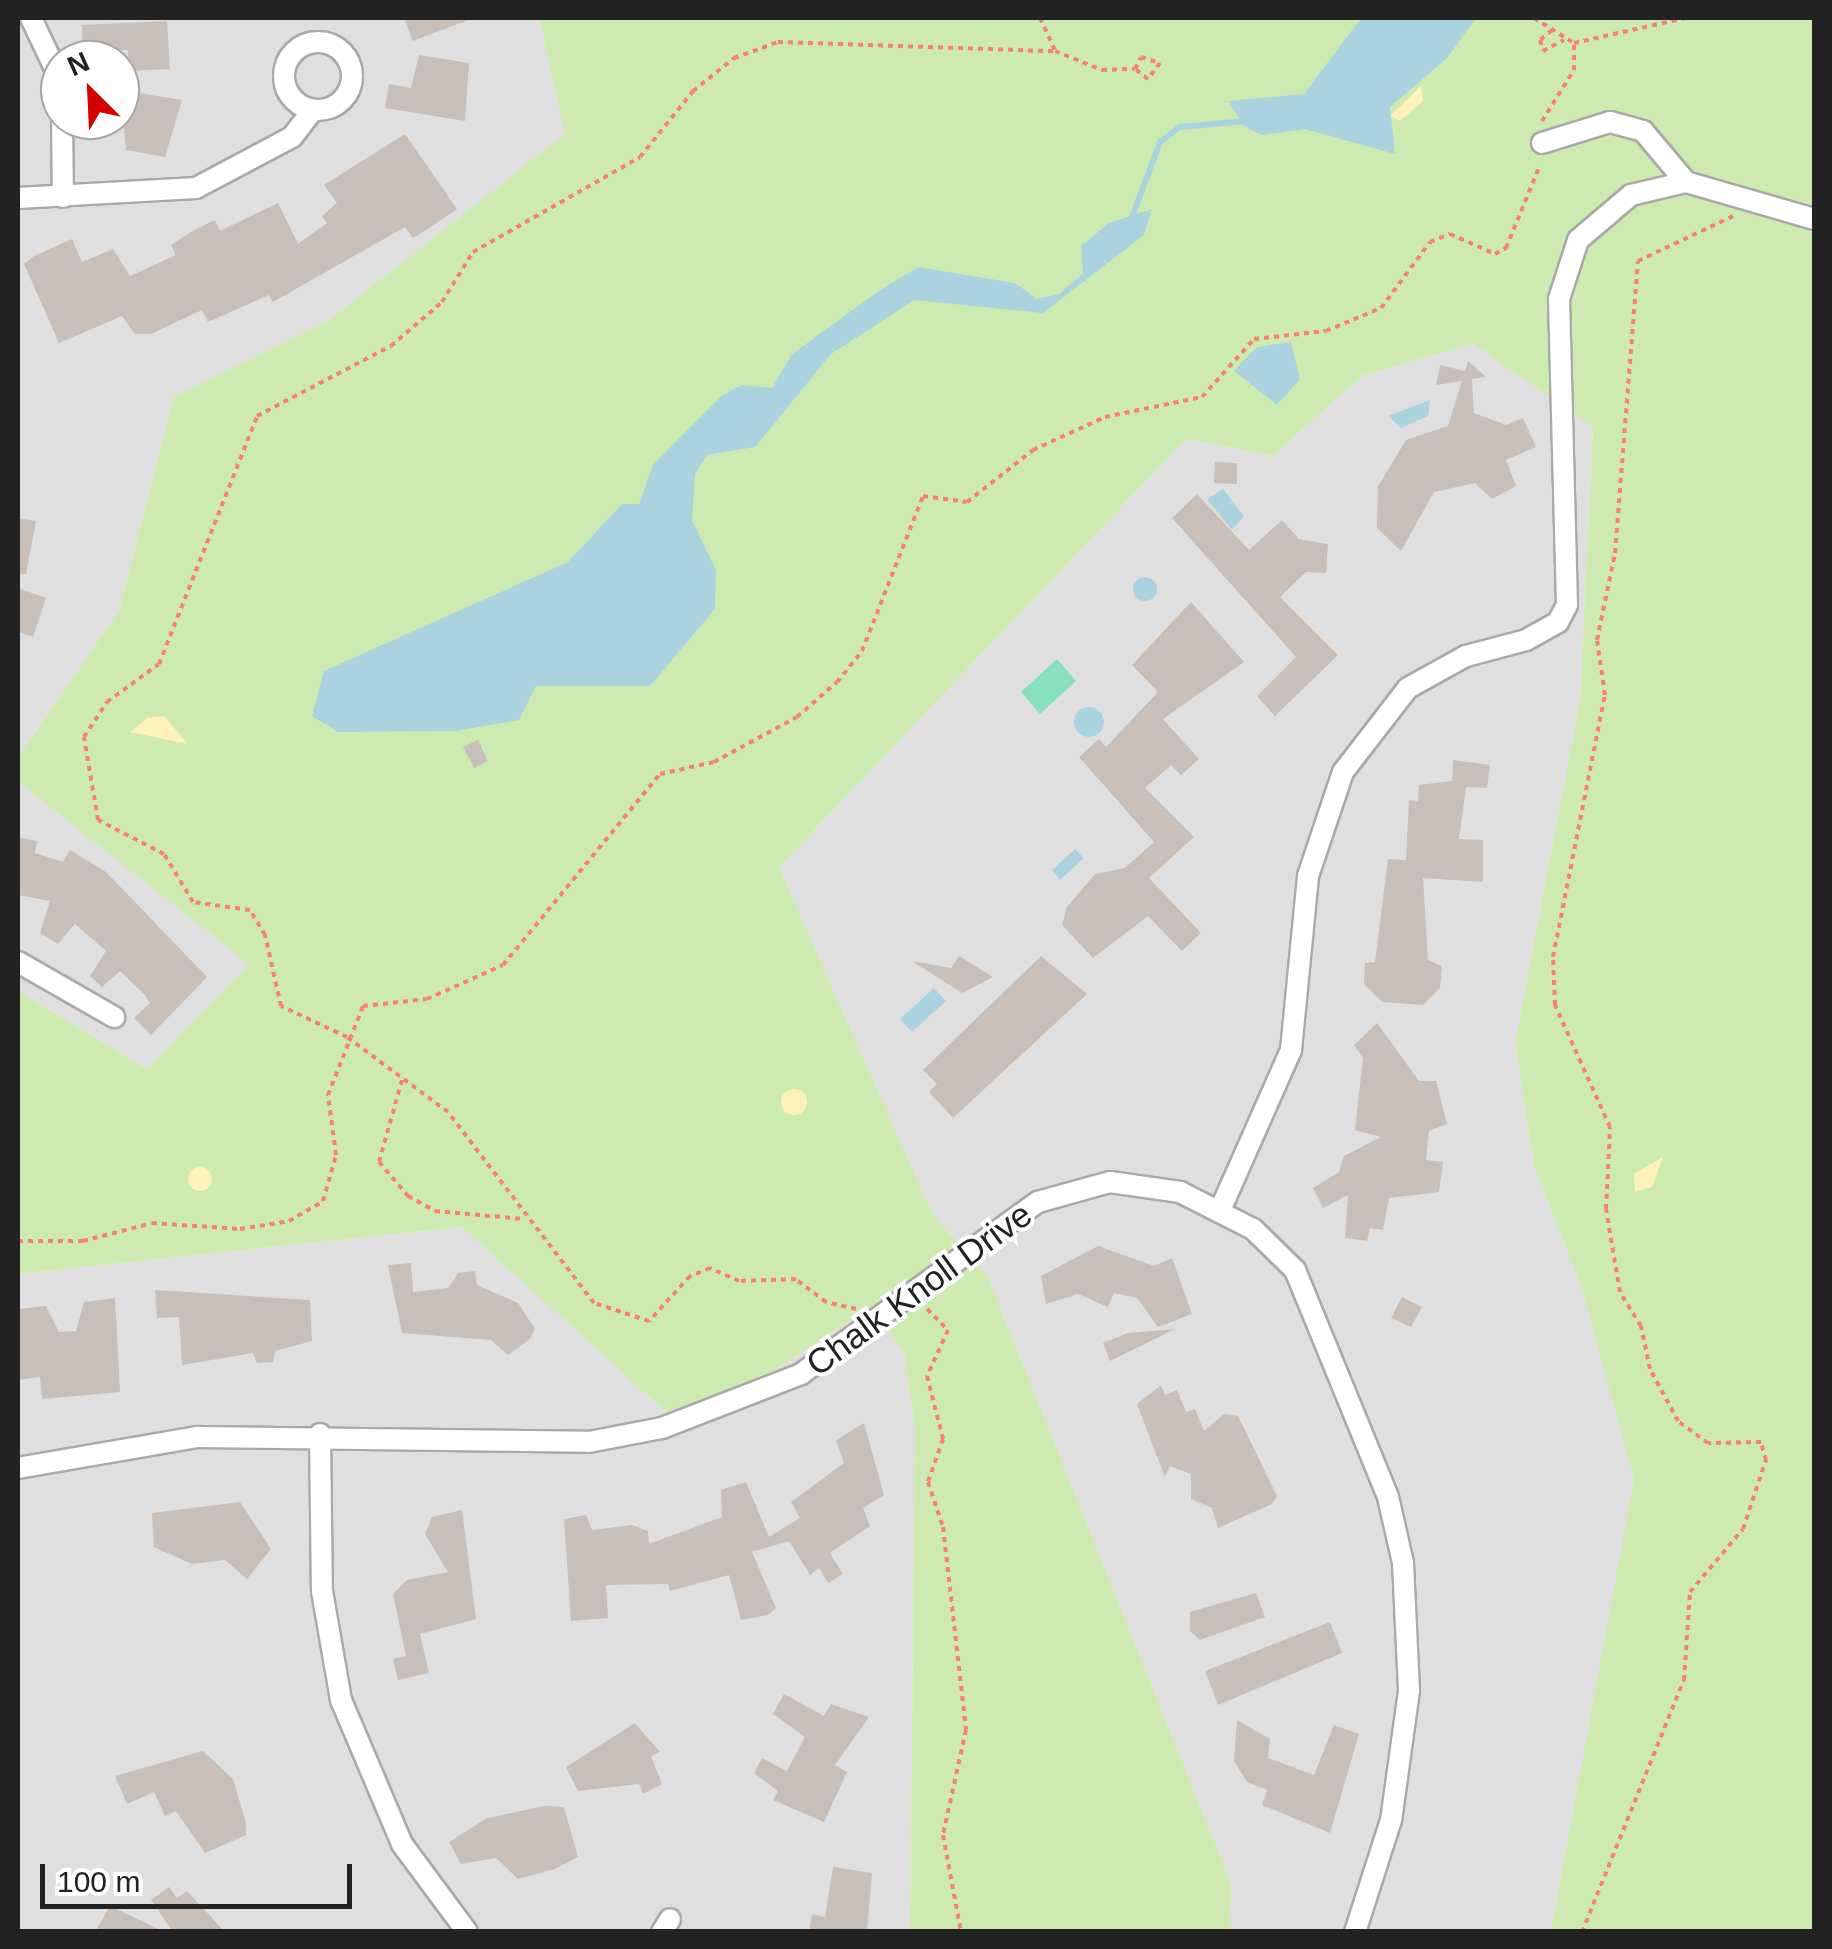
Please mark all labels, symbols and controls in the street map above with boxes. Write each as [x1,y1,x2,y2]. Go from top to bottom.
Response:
north arrow [40,40,140,140]
text: N [63,46,94,82]
street label: Chalk Knoll Drive [798,1193,1040,1385]
scale bar [45,1844,358,1906]
text: 100 m [57,1865,140,1898]

